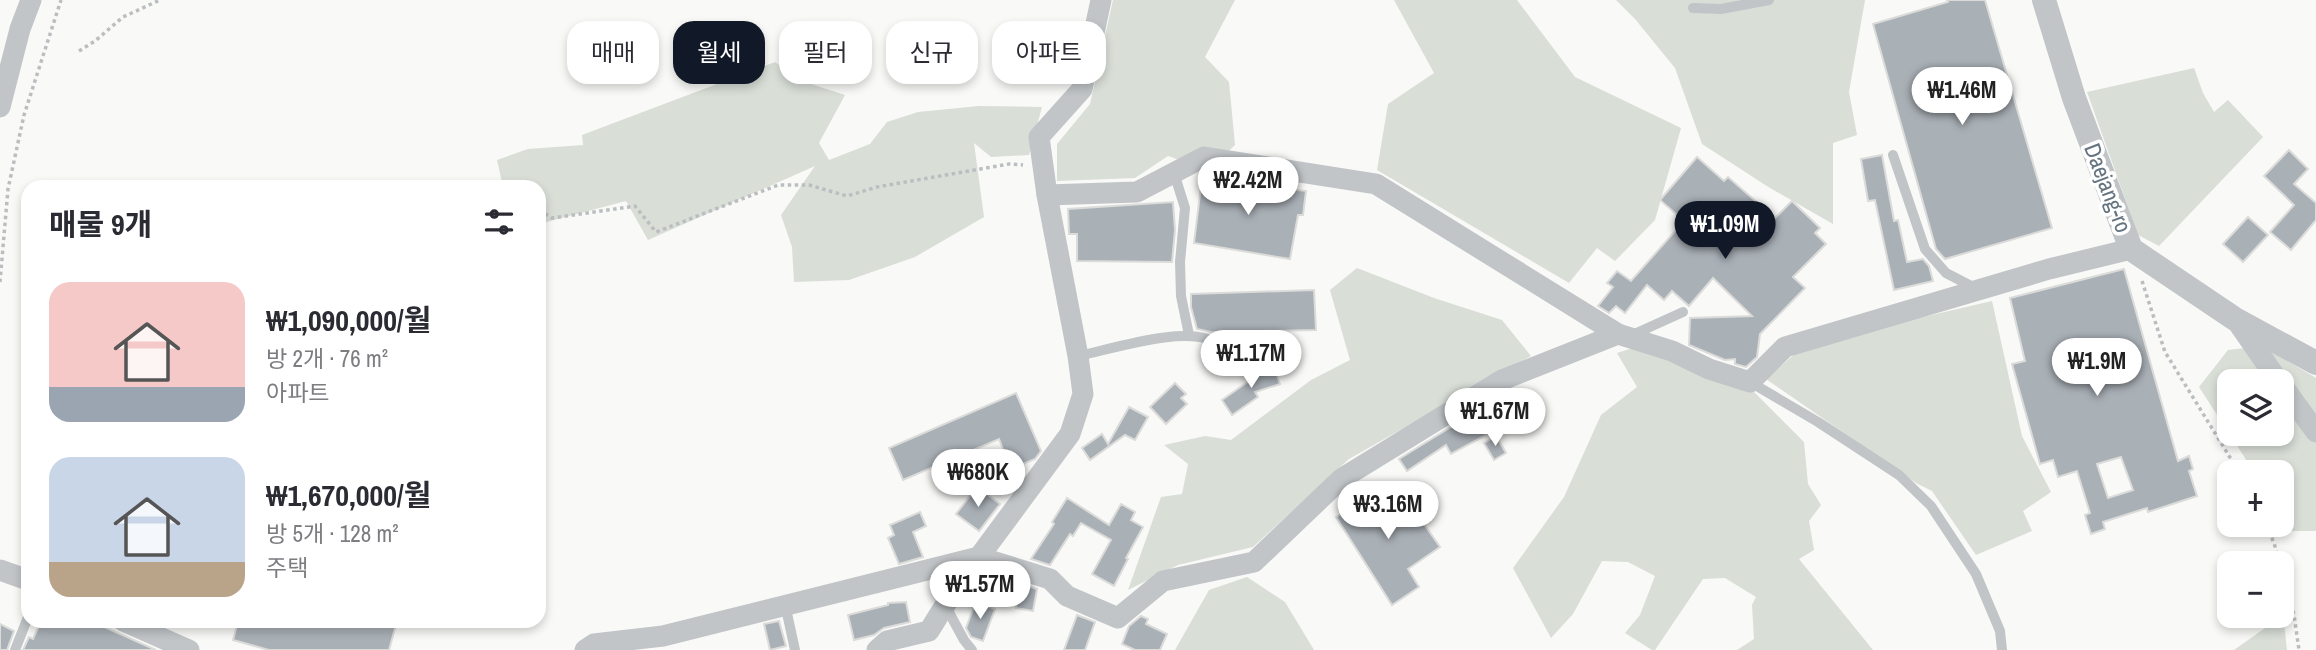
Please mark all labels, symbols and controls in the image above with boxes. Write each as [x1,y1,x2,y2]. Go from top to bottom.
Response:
chip: 매매 [567,21,659,84]
chip: 월세 [673,21,765,84]
chip: 필터 [779,21,872,84]
chip: 신규 [886,21,978,84]
chip: 아파트 [992,21,1106,84]
pin: ₩1.46M [1905,68,2019,127]
text: ₩1.46M [1928,74,1996,105]
street label: Daejang-ro [2077,139,2140,237]
pin: ₩2.42M [1191,158,1305,217]
text: ₩2.42M [1214,164,1282,195]
pin: ₩1.09M [1668,202,1782,261]
icon: filters [480,203,518,241]
text: 매물 9개 [49,204,152,244]
text: ₩1.09M [1691,208,1759,239]
text: ₩1,090,000/월 [266,300,431,340]
icon: home [105,310,189,394]
pin: ₩1.17M [1194,330,1308,390]
text: ₩1.17M [1217,337,1285,368]
pin: ₩1.9M [2048,338,2146,398]
text: 방 2개 · 76 m² [266,343,388,374]
text: ₩1.9M [2068,345,2126,376]
map controls [2217,369,2294,628]
button: layers [2217,369,2294,446]
text: 아파트 [266,377,329,408]
pin: ₩1.67M [1438,388,1552,448]
text: ₩1.67M [1461,395,1529,426]
pin: ₩680K [929,449,1027,509]
text: ₩680K [947,456,1009,487]
button: + [2217,460,2294,537]
text: ₩1,670,000/월 [266,475,431,515]
pin: ₩3.16M [1331,482,1445,541]
icon: home [105,485,189,569]
text: ₩3.16M [1354,488,1422,519]
text: 방 5개 · 128 m² [266,518,398,549]
button: − [2217,551,2294,628]
text: 주택 [266,552,308,583]
pin: ₩1.57M [923,562,1037,621]
text: ₩1.57M [946,568,1014,599]

